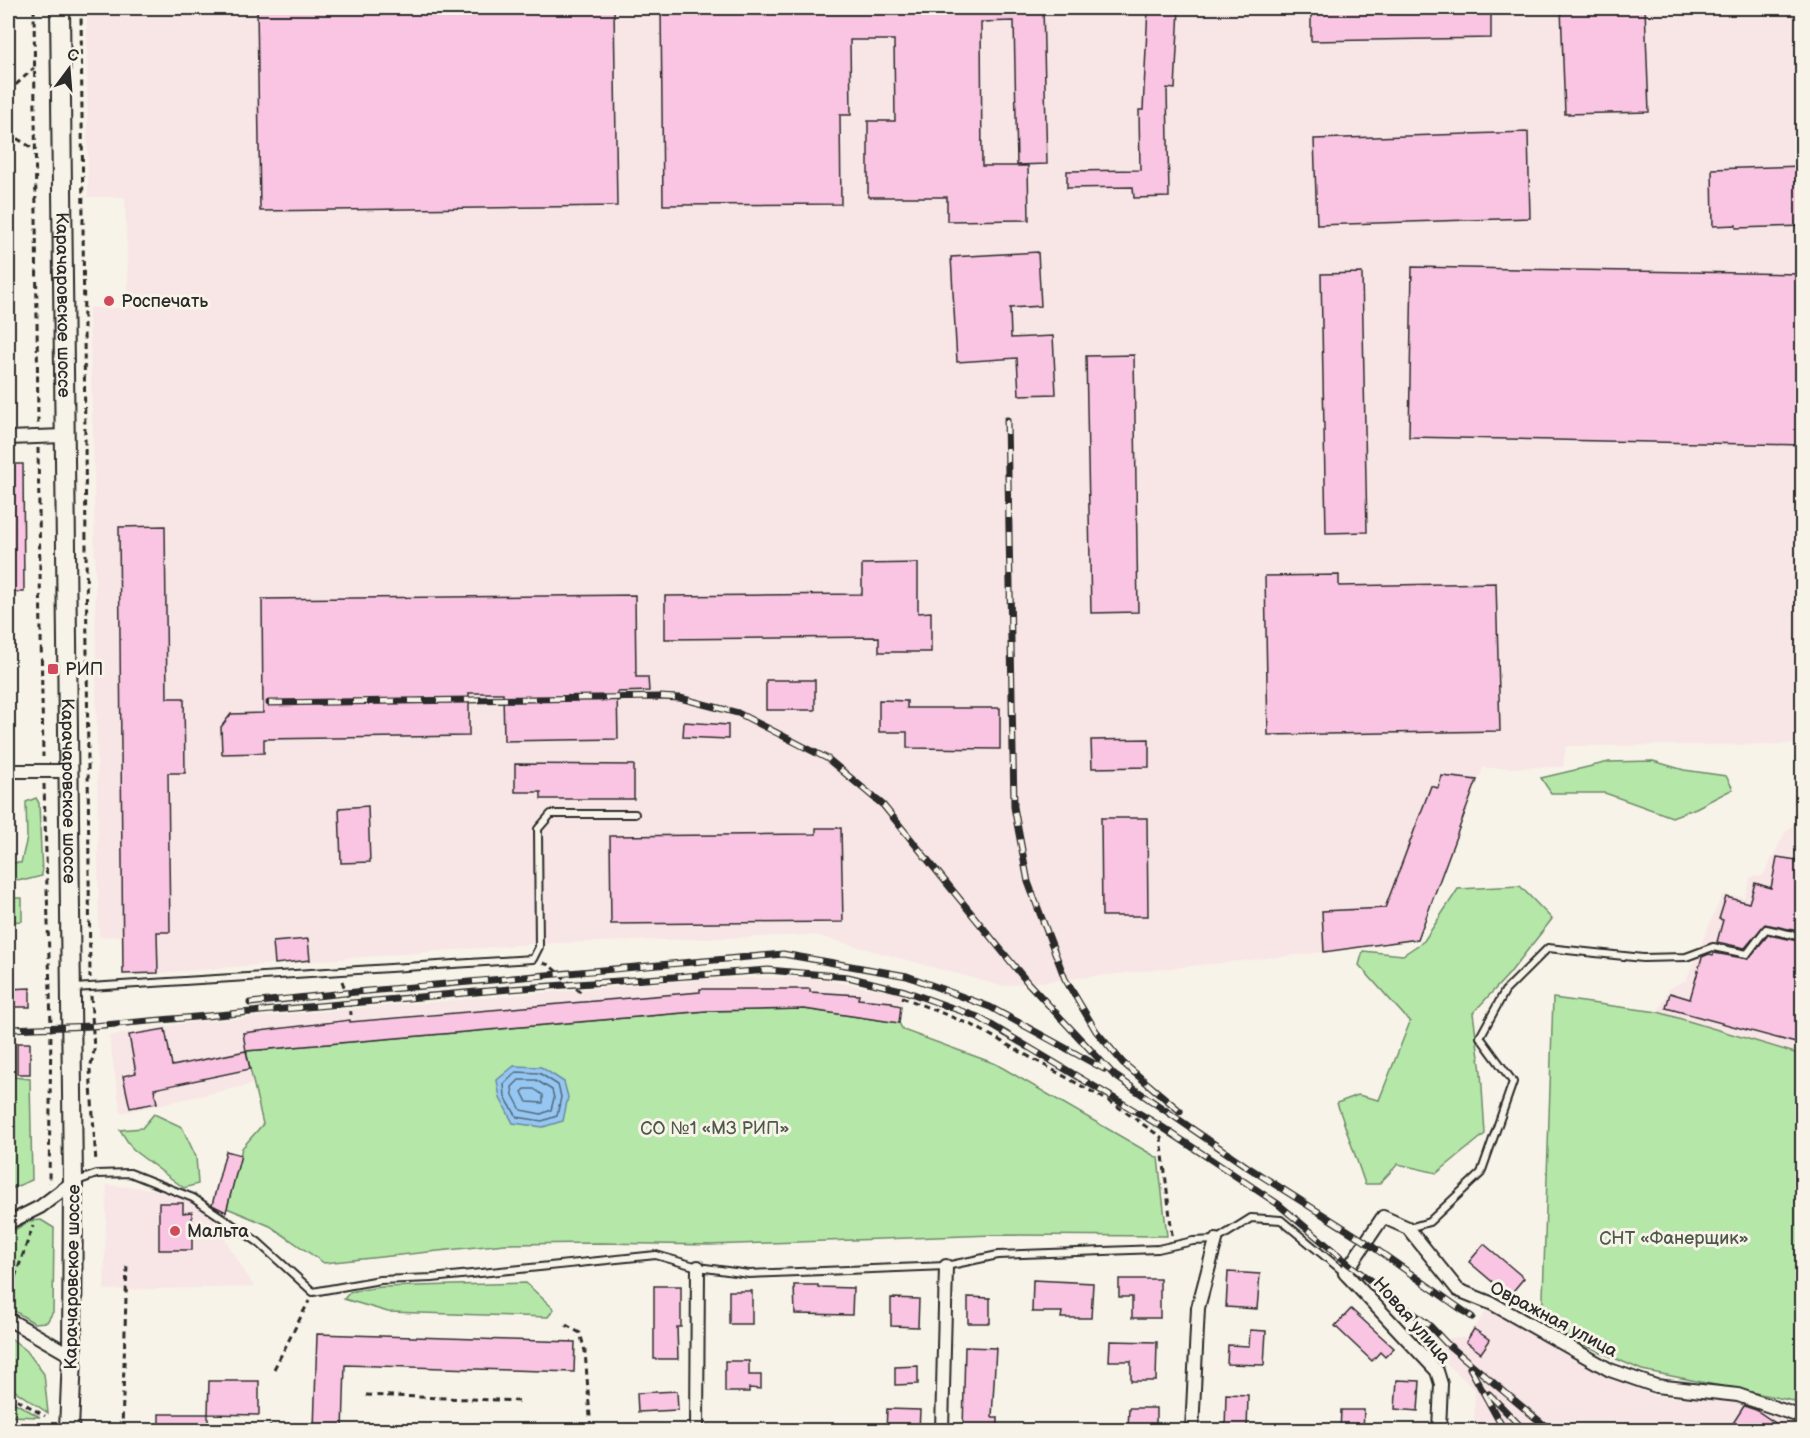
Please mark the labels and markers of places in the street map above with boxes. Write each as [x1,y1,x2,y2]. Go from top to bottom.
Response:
place label: Роспечать [121,291,208,312]
marker: Роспечать [102,294,116,308]
place label: РИП [65,659,103,680]
marker: РИП [46,662,60,676]
place label: Мальта [187,1221,249,1242]
marker: Мальта [168,1224,182,1238]

